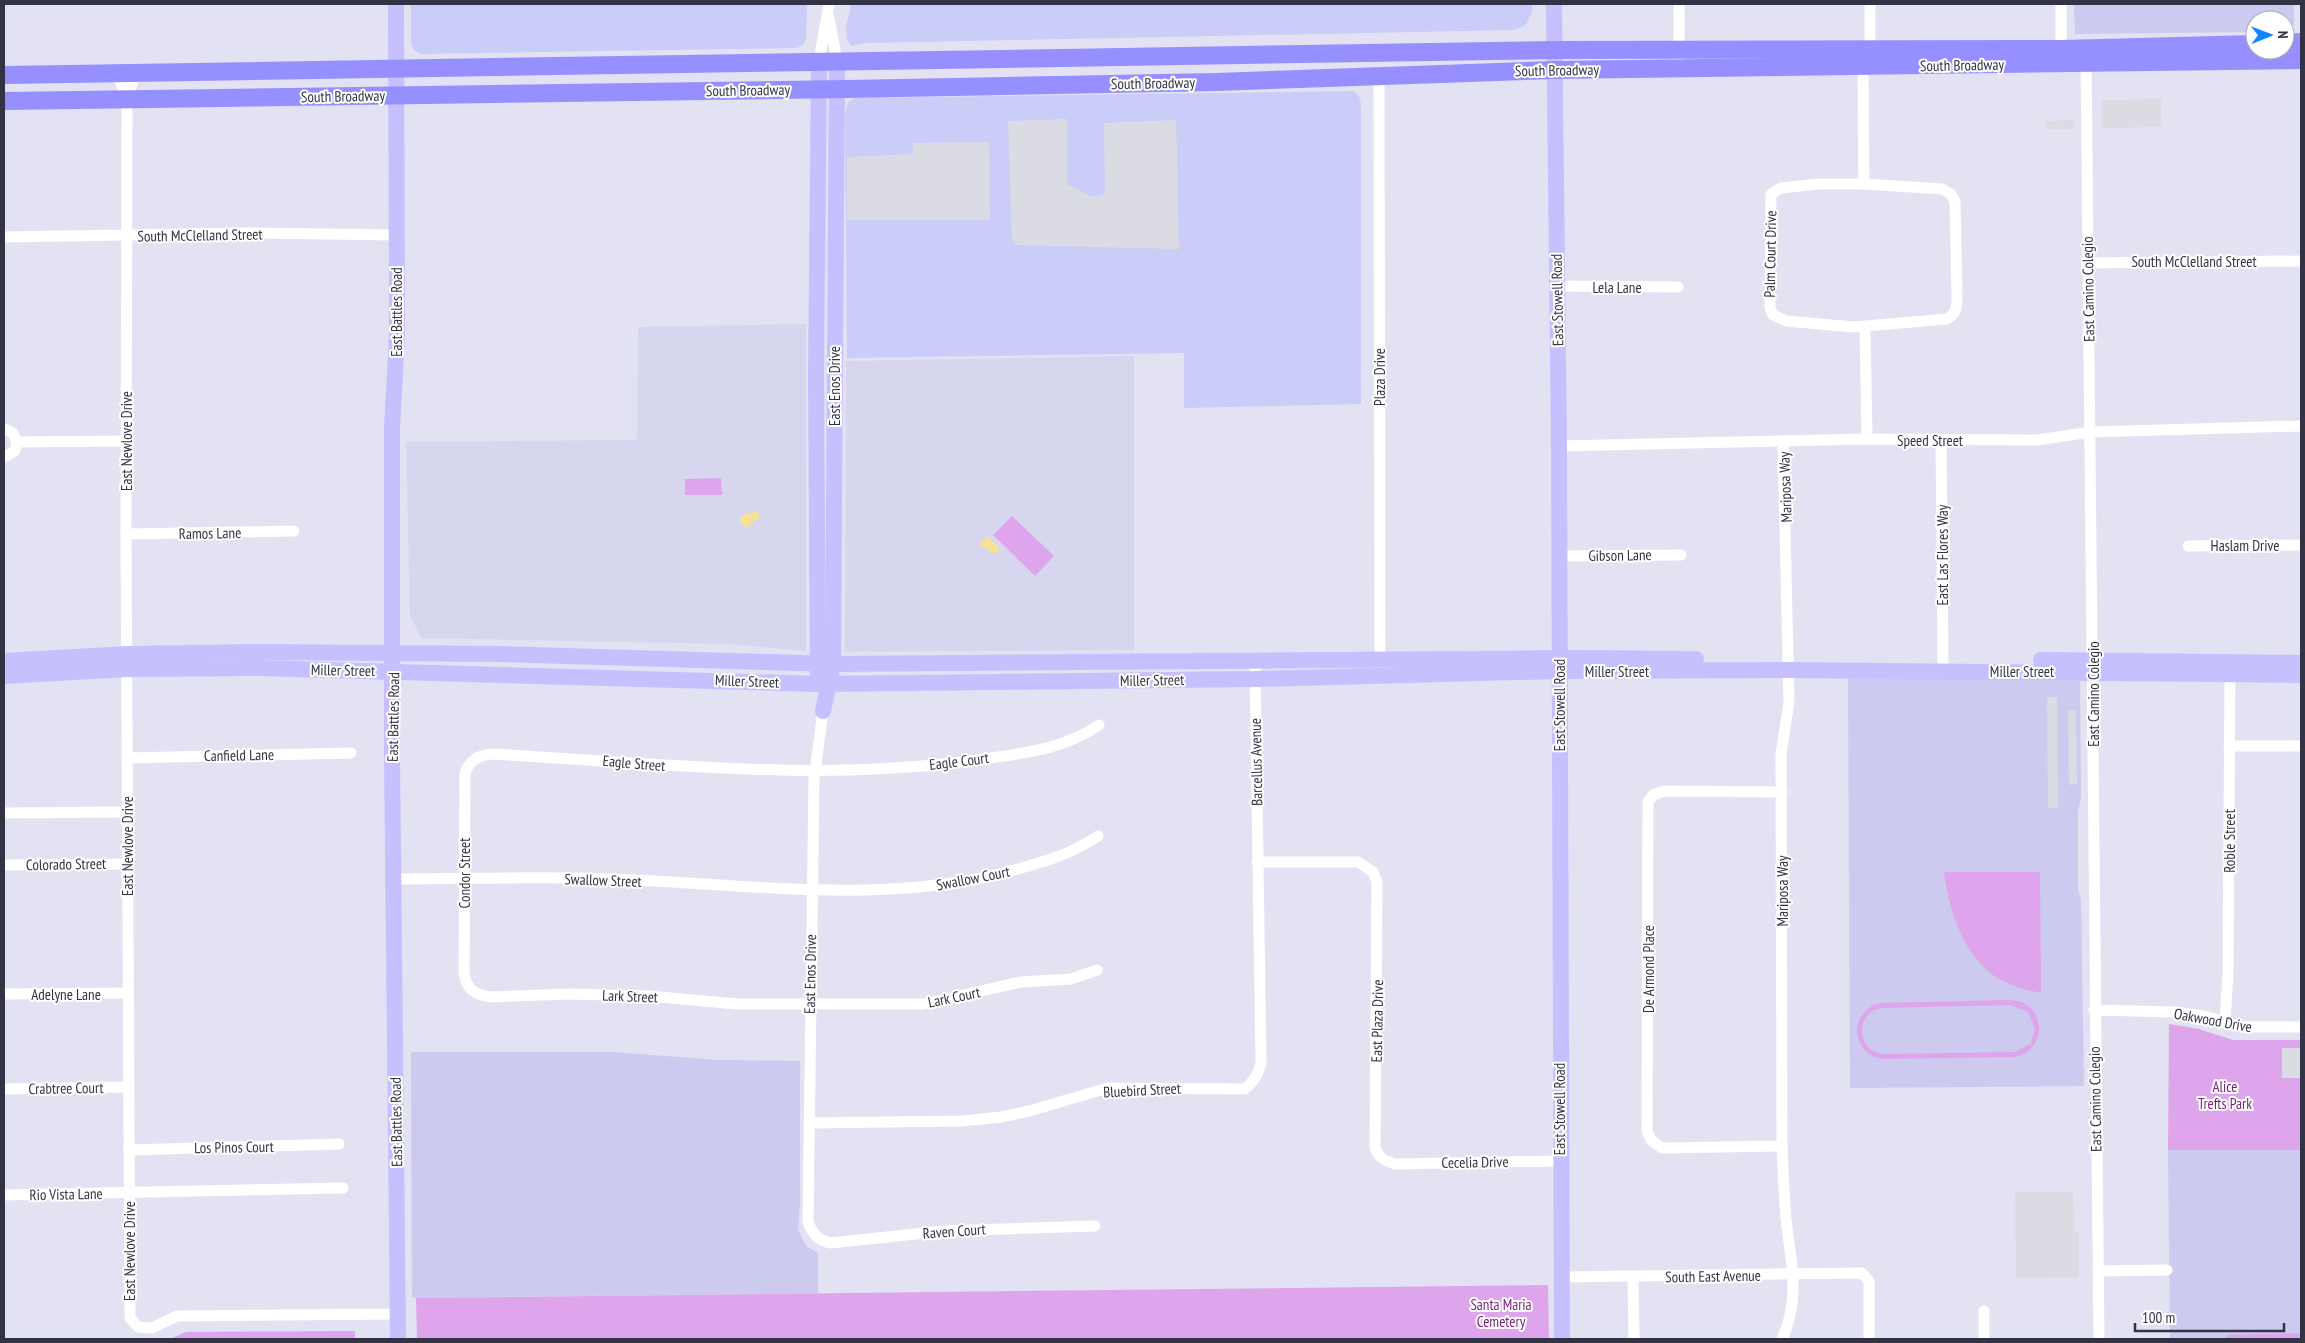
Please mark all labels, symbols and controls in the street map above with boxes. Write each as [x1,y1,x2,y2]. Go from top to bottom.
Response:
north arrow [2245,10,2295,60]
text: N [2274,31,2292,39]
street label: South Broadway [1920,55,2004,75]
street label: South Broadway [1515,60,1599,80]
street label: South Broadway [1111,73,1195,93]
street label: South Broadway [706,80,790,100]
street label: South Broadway [301,86,385,106]
street label: Palm Court Drive [1760,210,1780,298]
street label: South McClelland Street [137,224,263,246]
street label: East Camino Colegio [2078,236,2098,342]
street label: South McClelland Street [2131,252,2257,271]
street label: East Stowell Road [1547,254,1567,346]
street label: East Battles Road [387,267,406,357]
street label: Lela Lane [1592,278,1642,297]
street label: East Enos Drive [825,346,844,426]
street label: Plaza Drive [1370,348,1389,406]
street label: East Newlove Drive [117,391,136,491]
street label: Speed Street [1897,431,1963,450]
street label: Mariposa Way [1774,451,1796,523]
street label: East Las Flores Way [1933,504,1952,605]
street label: Ramos Lane [179,523,241,543]
street label: Haslam Drive [2211,536,2279,555]
street label: Gibson Lane [1588,545,1652,565]
street label: East Camino Colegio [2084,641,2103,747]
street label: East Stowell Road [1550,659,1569,751]
street label: Miller Street [311,660,375,680]
street label: Miller Street [1585,662,1649,681]
street label: Miller Street [1990,662,2054,681]
street label: Miller Street [715,670,779,692]
street label: Miller Street [1120,670,1184,690]
street label: East Battles Road [383,672,403,762]
street label: Barcellus Avenue [1246,718,1266,806]
street label: Canfield Lane [204,745,274,765]
street label: Eagle Court [928,748,990,774]
street label: Eagle Street [602,751,666,775]
street label: East Newlove Drive [118,796,137,896]
street label: Roble Street [2220,809,2239,873]
street label: Condor Street [455,838,474,908]
street label: Colorado Street [26,854,106,874]
street label: Mariposa Way [1773,855,1792,927]
street label: Swallow Court [935,862,1011,894]
street label: Swallow Street [564,869,642,891]
street label: De Armond Place [1639,925,1658,1013]
street label: East Enos Drive [800,934,820,1014]
street label: East Plaza Drive [1367,979,1387,1063]
street label: Lark Court [926,982,982,1012]
street label: Adelyne Lane [31,985,101,1004]
street label: Lark Street [602,986,658,1006]
street label: Oakwood Drive [2173,1004,2253,1036]
street label: East Camino Colegio [2085,1046,2105,1152]
street label: East Stowell Road [1550,1063,1569,1155]
street label: East Battles Road [386,1077,406,1167]
park label: Alice Trefts Park [2198,1077,2252,1113]
street label: Crabtree Court [28,1078,104,1098]
street label: Bluebird Street [1103,1078,1181,1102]
street label: Los Pinos Court [194,1137,274,1157]
street label: Cecelia Drive [1441,1152,1509,1172]
street label: Rio Vista Lane [29,1184,103,1204]
street label: East Newlove Drive [120,1201,139,1301]
street label: Raven Court [922,1219,986,1243]
street label: South East Avenue [1665,1266,1761,1286]
park label: Santa Maria Cemetery [1470,1295,1532,1331]
scale bar [2135,1300,2284,1332]
text: 100 m [2142,1308,2175,1327]

